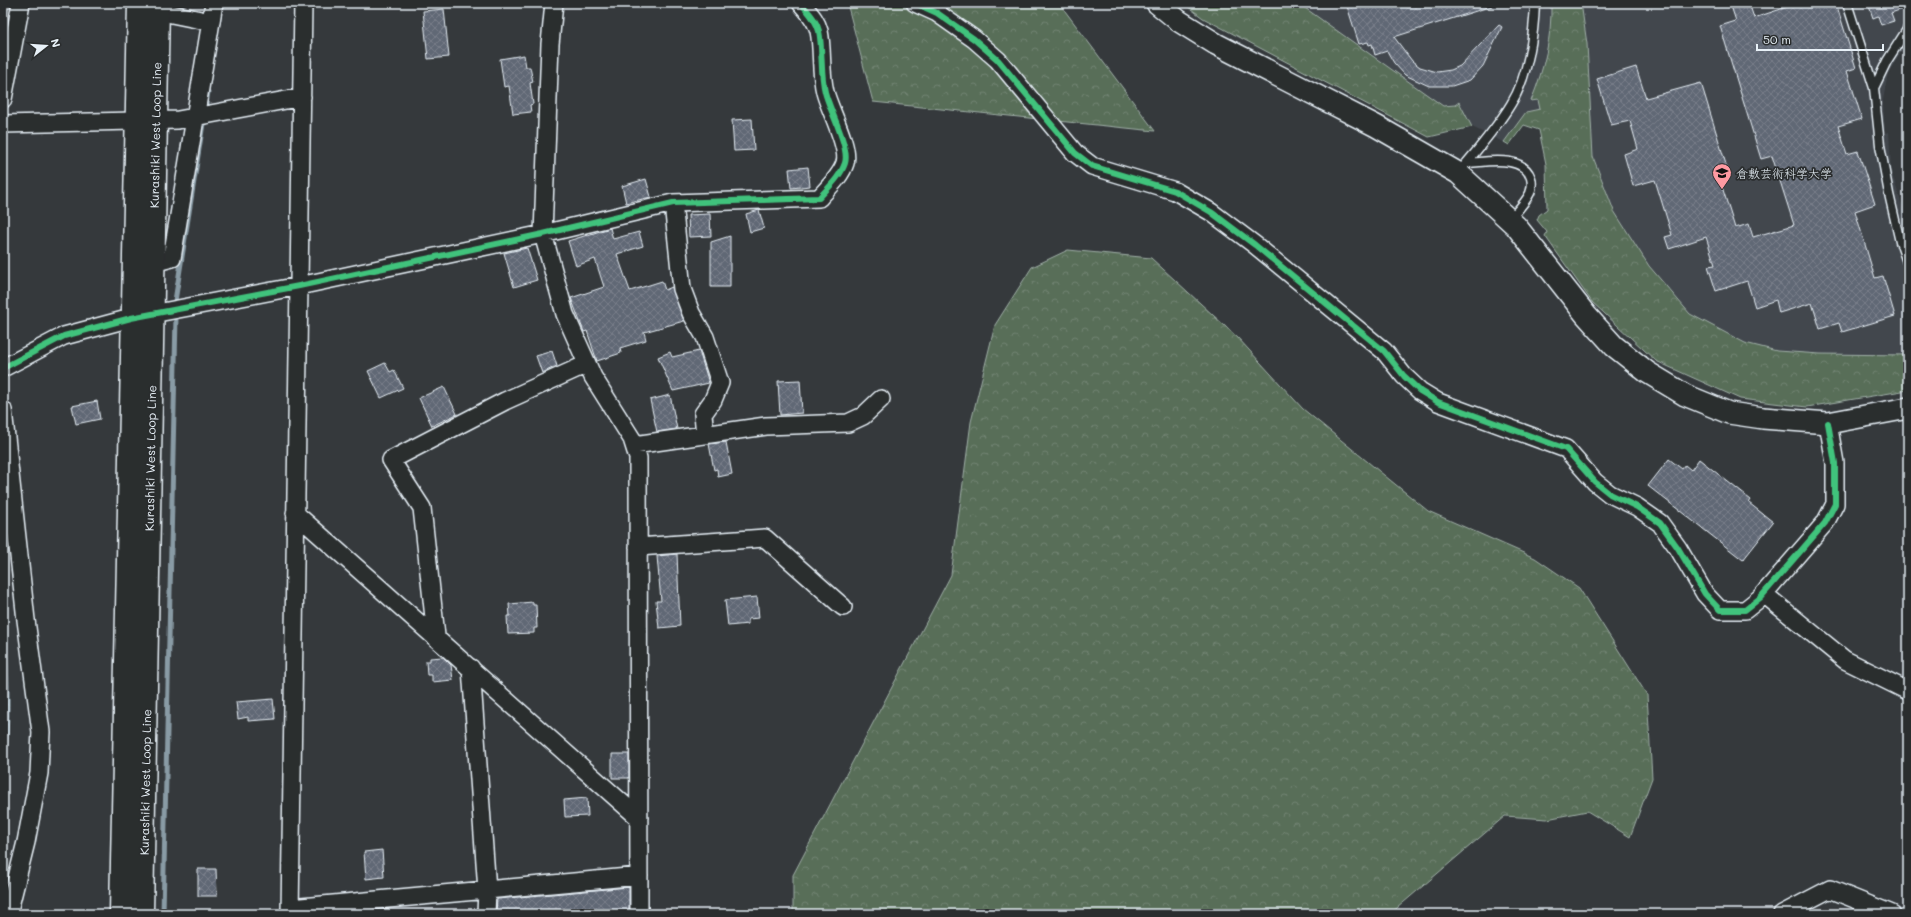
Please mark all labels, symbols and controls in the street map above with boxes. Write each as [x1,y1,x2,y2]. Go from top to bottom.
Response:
north arrow [26,26,66,66]
scale bar [1757,26,1883,52]
text: 50 m [1763,31,1791,47]
text: N [48,37,64,49]
street label: Kurashiki West Loop Line [146,62,164,208]
school or university icon: 倉敷芸術科学大学 [1711,162,1733,190]
place label: 倉敷芸術科学大学 [1736,165,1832,181]
street label: Kurashiki West Loop Line [141,385,159,531]
street label: Kurashiki West Loop Line [136,709,154,855]

